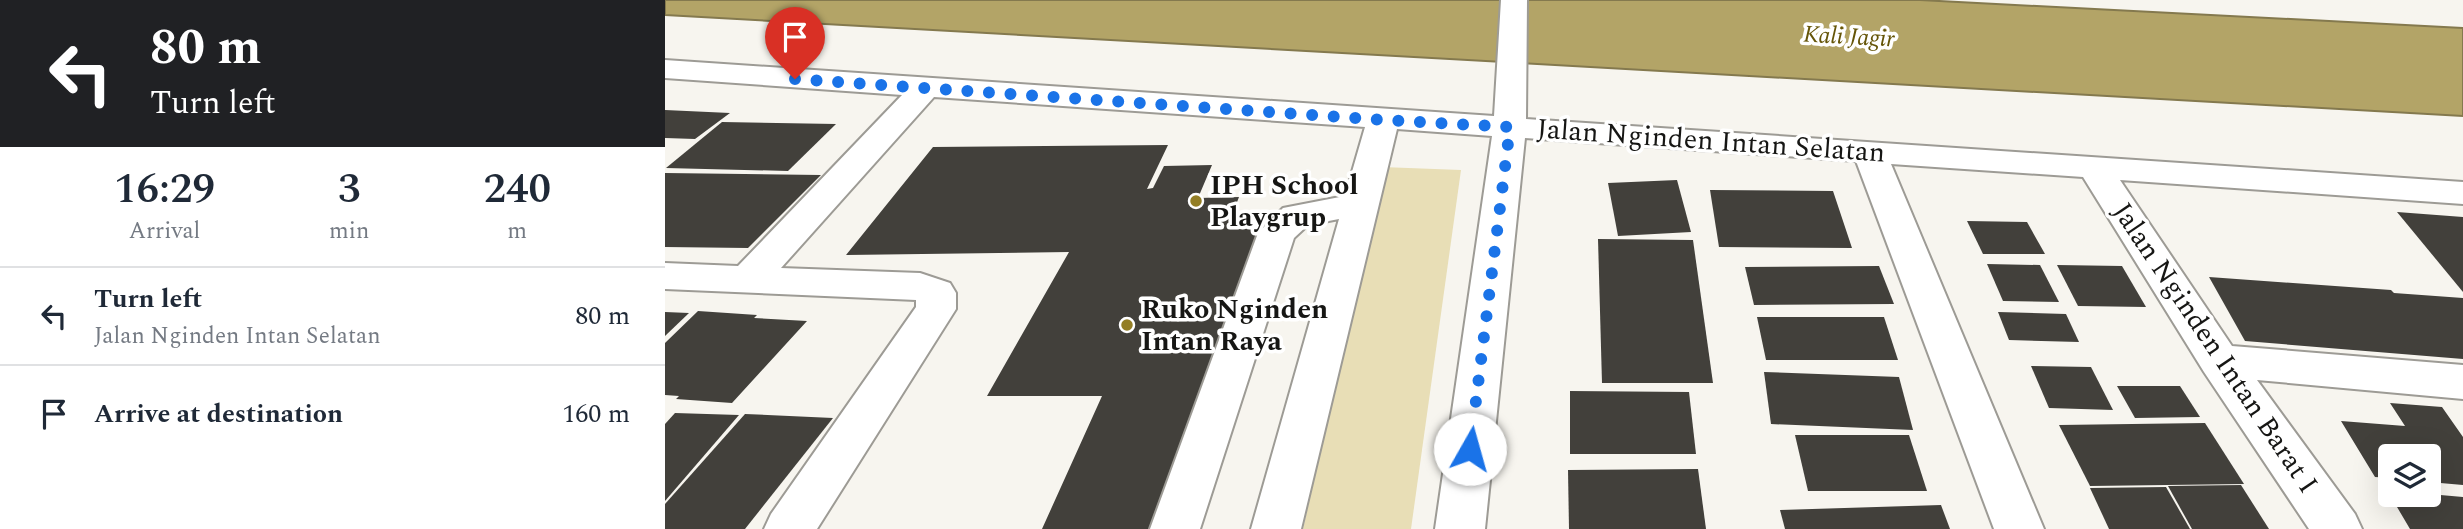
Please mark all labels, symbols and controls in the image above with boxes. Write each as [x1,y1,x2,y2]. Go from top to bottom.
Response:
pin [765,7,825,79]
text: 80 m [150,11,261,86]
water label: Kali Jagir [1802,17,1896,57]
icon: arrive [776,18,814,56]
icon: left [35,28,126,119]
text: Turn left [150,79,276,128]
street label: Jalan Nginden Intan Selatan [1535,107,1887,175]
text: 16:29 [114,158,215,221]
text: 3 [338,158,360,221]
text: 240 [483,158,551,221]
place label: IPH School Playgrup [1210,164,1358,239]
marker: IPH School Playgrup [1188,193,1204,209]
street label: Jalan Nginden Intan Barat I [2101,194,2329,502]
text: Arrival [129,214,200,249]
text: min [329,214,369,249]
text: m [507,214,527,249]
text: Turn left [94,279,202,319]
place label: Ruko Nginden Intan Raya [1141,288,1328,363]
text: 80 m [575,296,630,336]
icon: left [35,297,73,335]
marker: Ruko Nginden Intan Raya [1119,317,1135,333]
text: Jalan Nginden Intan Selatan [94,319,381,354]
text: Arrive at destination [94,394,343,434]
text: 160 m [562,394,630,434]
icon: arrive [35,395,73,433]
position arrow [1433,412,1507,486]
map controls [2378,444,2441,507]
button: layers [2378,444,2441,507]

